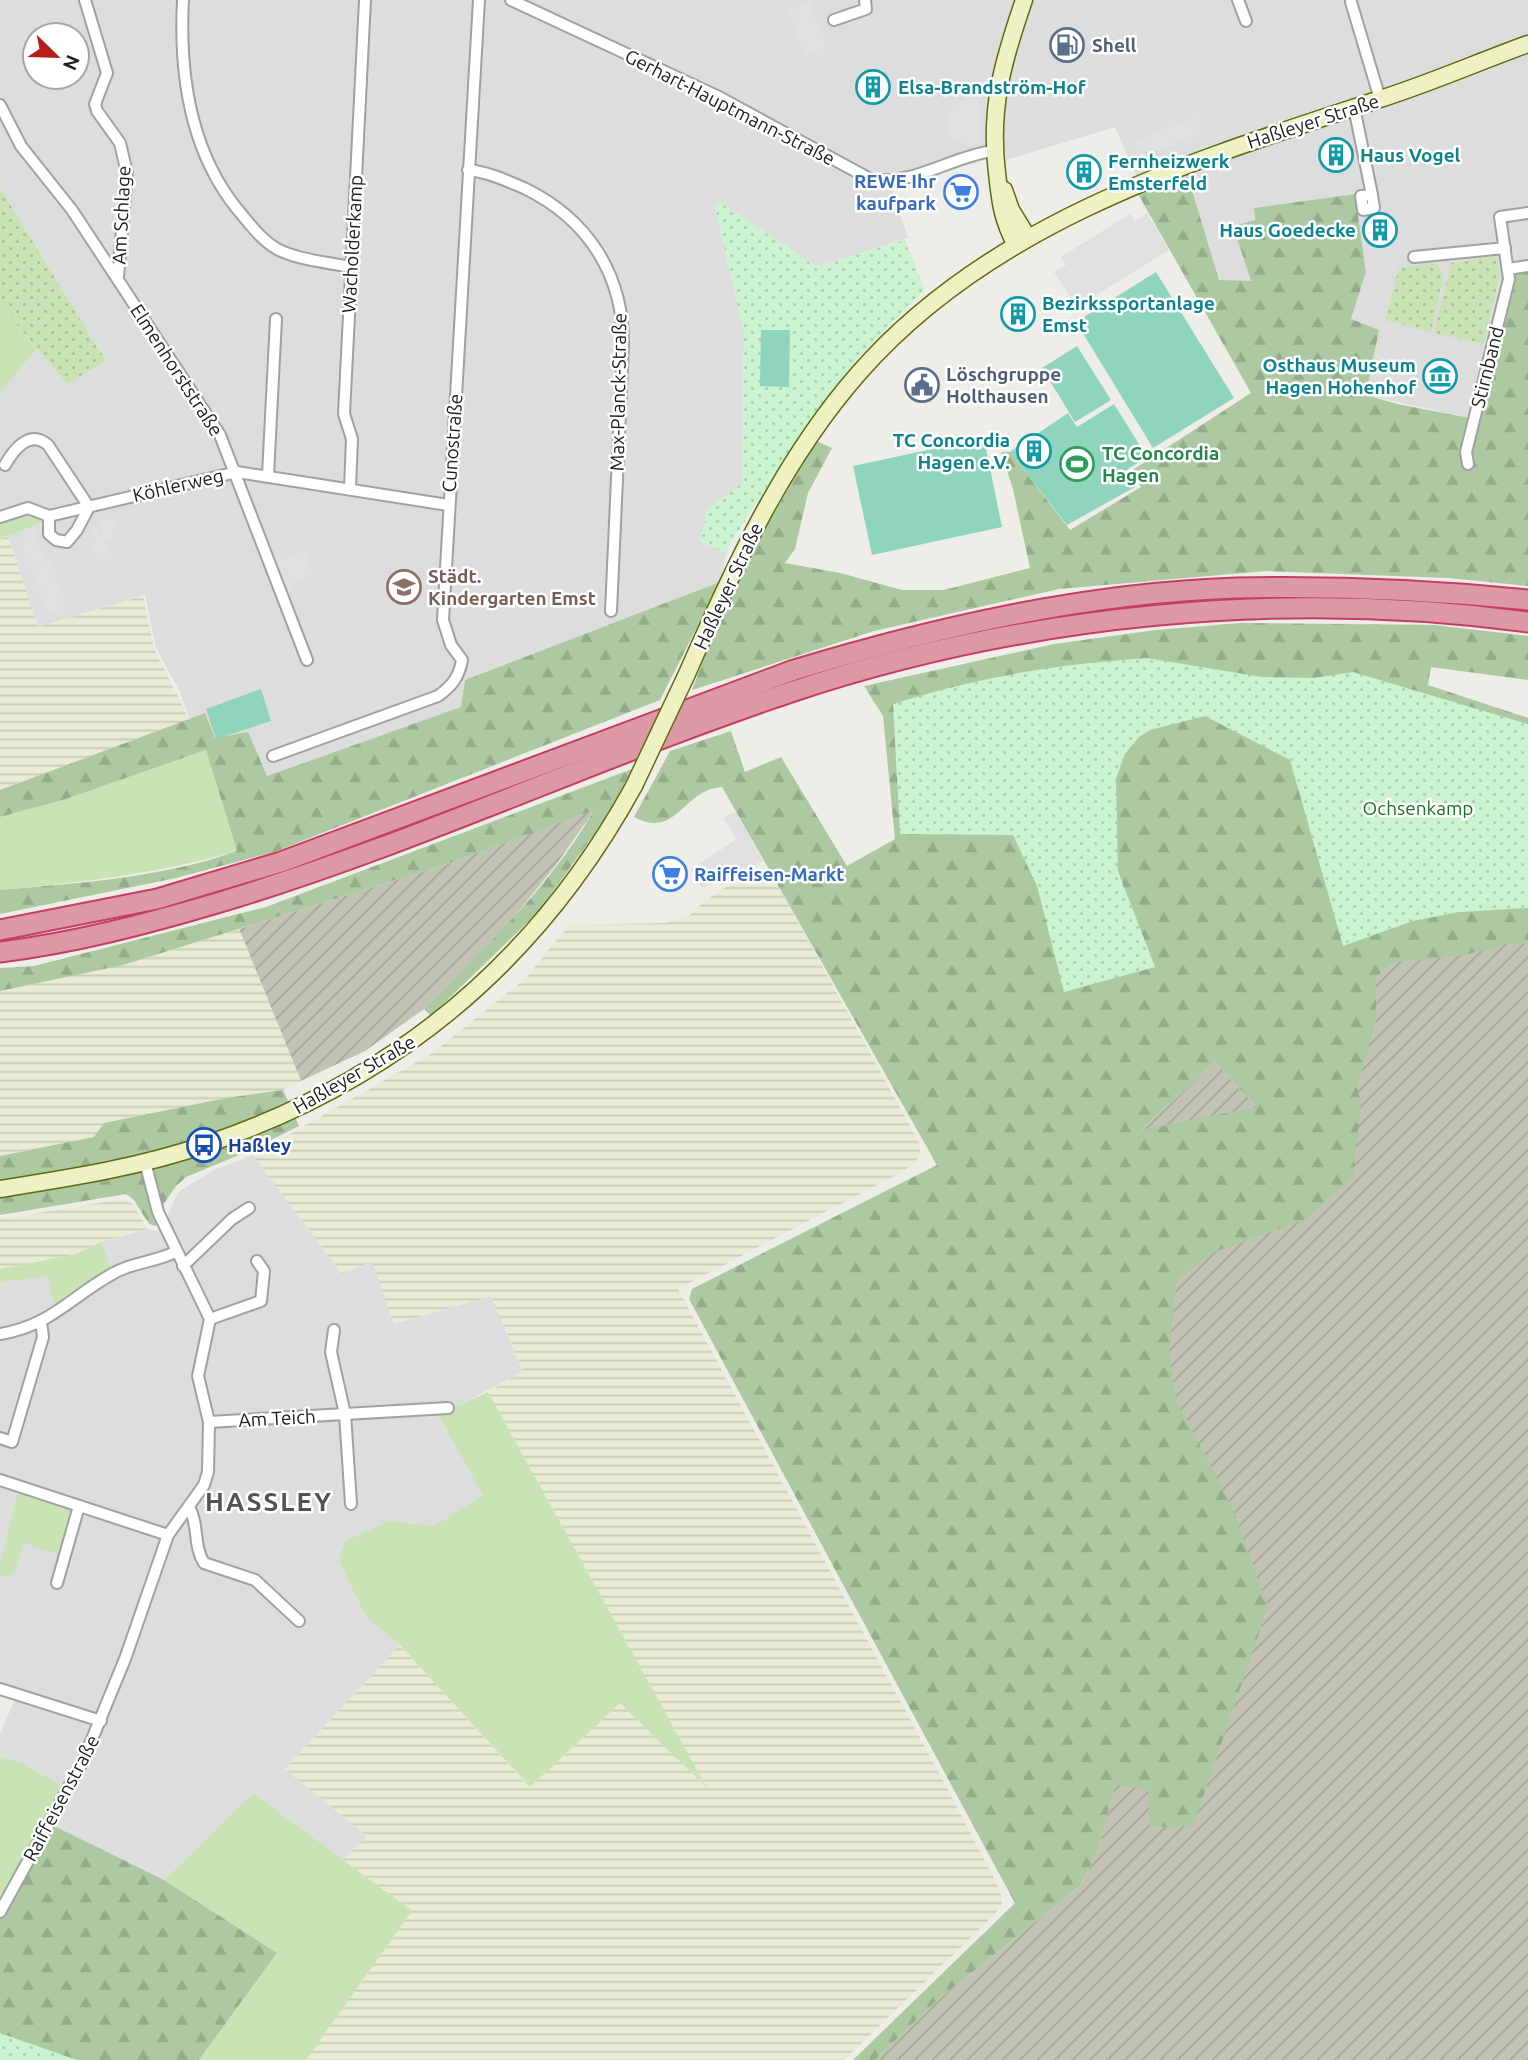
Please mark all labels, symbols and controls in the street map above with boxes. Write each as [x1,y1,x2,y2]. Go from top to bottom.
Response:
north arrow [21,21,91,91]
fuel station icon: Shell [1048,26,1086,64]
place label: Shell [1092,34,1137,56]
street label: Gerhart-Hauptmann-Straße [621,44,839,170]
text: N [59,52,85,73]
building icon: Elsa-Brandström-Hof [854,68,892,106]
place label: Elsa-Brandström-Hof [898,76,1086,98]
street label: Haßleyer Straße [1244,89,1382,153]
building icon: Haus Vogel [1317,136,1355,174]
place label: Haus Vogel [1360,144,1461,166]
place label: Fernheizwerk Emsterfeld [1108,150,1230,194]
building icon: Fernheizwerk Emsterfeld [1065,153,1103,191]
street label: Am Schlage [107,165,135,265]
place label: REWE Ihr kaufpark [854,170,936,214]
supermarket icon: REWE Ihr kaufpark [942,173,980,211]
street label: Wacholderkamp [337,174,367,314]
building icon: Haus Goedecke [1361,211,1399,249]
place label: Haus Goedecke [1219,219,1356,241]
place label: Bezirkssportanlage Emst [1042,292,1215,336]
building icon: Bezirkssportanlage Emst [999,295,1037,333]
street label: Elmenhorststraße [126,300,228,440]
street label: Max-Planck-Straße [606,313,630,471]
street label: Stirnband [1466,324,1508,410]
place label: Osthaus Museum Hagen Hohenhof [1262,354,1416,398]
museum icon: Osthaus Museum Hagen Hohenhof [1421,357,1459,395]
place label: Löschgruppe Holthausen [946,363,1061,407]
public building icon: Löschgruppe Holthausen [903,366,941,404]
street label: Cunostraße [438,393,466,493]
place label: TC Concordia Hagen e.V. [893,429,1010,473]
building icon: TC Concordia Hagen e.V. [1015,432,1053,470]
place label: TC Concordia Hagen [1102,442,1219,486]
sports icon: TC Concordia Hagen [1058,445,1096,483]
street label: Köhlerweg [130,464,226,506]
street label: Haßleyer Straße [689,519,767,653]
place label: Städt. Kindergarten Emst [428,565,596,609]
school or university icon: Städt. Kindergarten Emst [385,568,423,606]
park label: Ochsenkamp [1363,797,1473,819]
supermarket icon: Raiffeisen-Markt [651,855,689,893]
place label: Raiffeisen-Markt [694,863,844,885]
street label: Haßleyer Straße [289,1030,419,1118]
bus stop icon: Haßley [185,1126,223,1164]
place label: Haßley [228,1134,291,1156]
street label: Am Teich [238,1405,316,1431]
district label: HASSLEY [205,1487,333,1516]
street label: Raiffeisenstraße [18,1731,104,1865]

